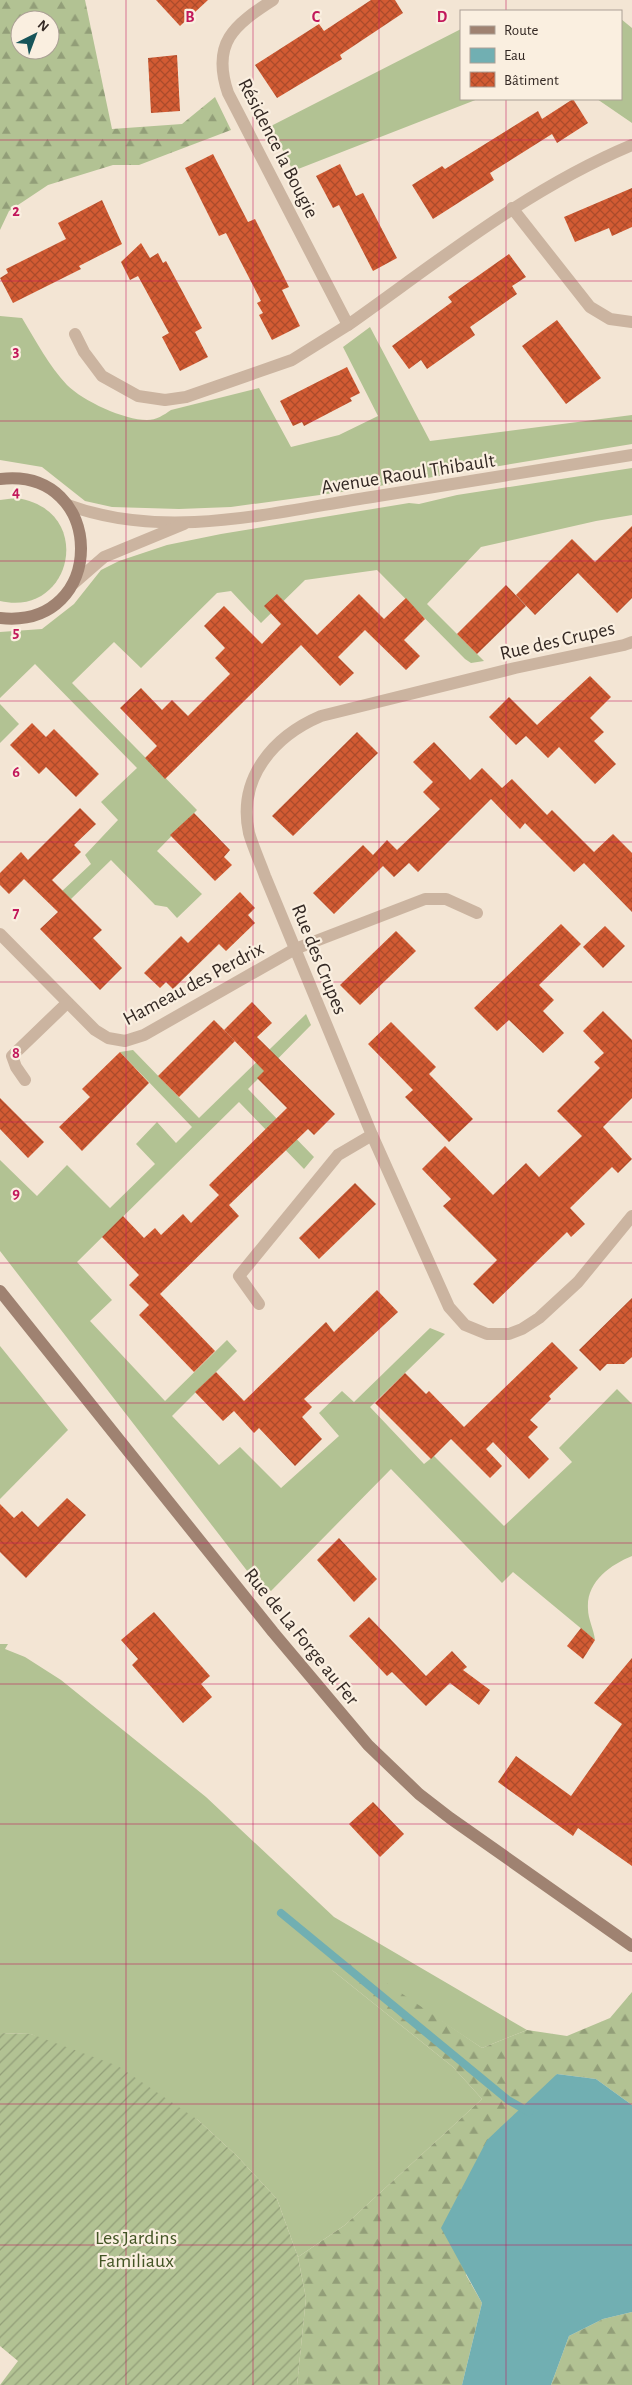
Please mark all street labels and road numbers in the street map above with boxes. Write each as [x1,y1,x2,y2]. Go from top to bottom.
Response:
street label: Résidence la Bougie [234,75,322,222]
street label: Avenue Raoul Thibault [320,450,497,498]
street label: Rue des Crupes [498,618,617,664]
street label: Rue des Crupes [288,901,350,1017]
street label: Hameau des Perdrix [120,938,267,1029]
street label: Rue de La Forge au Fer [240,1564,363,1709]

